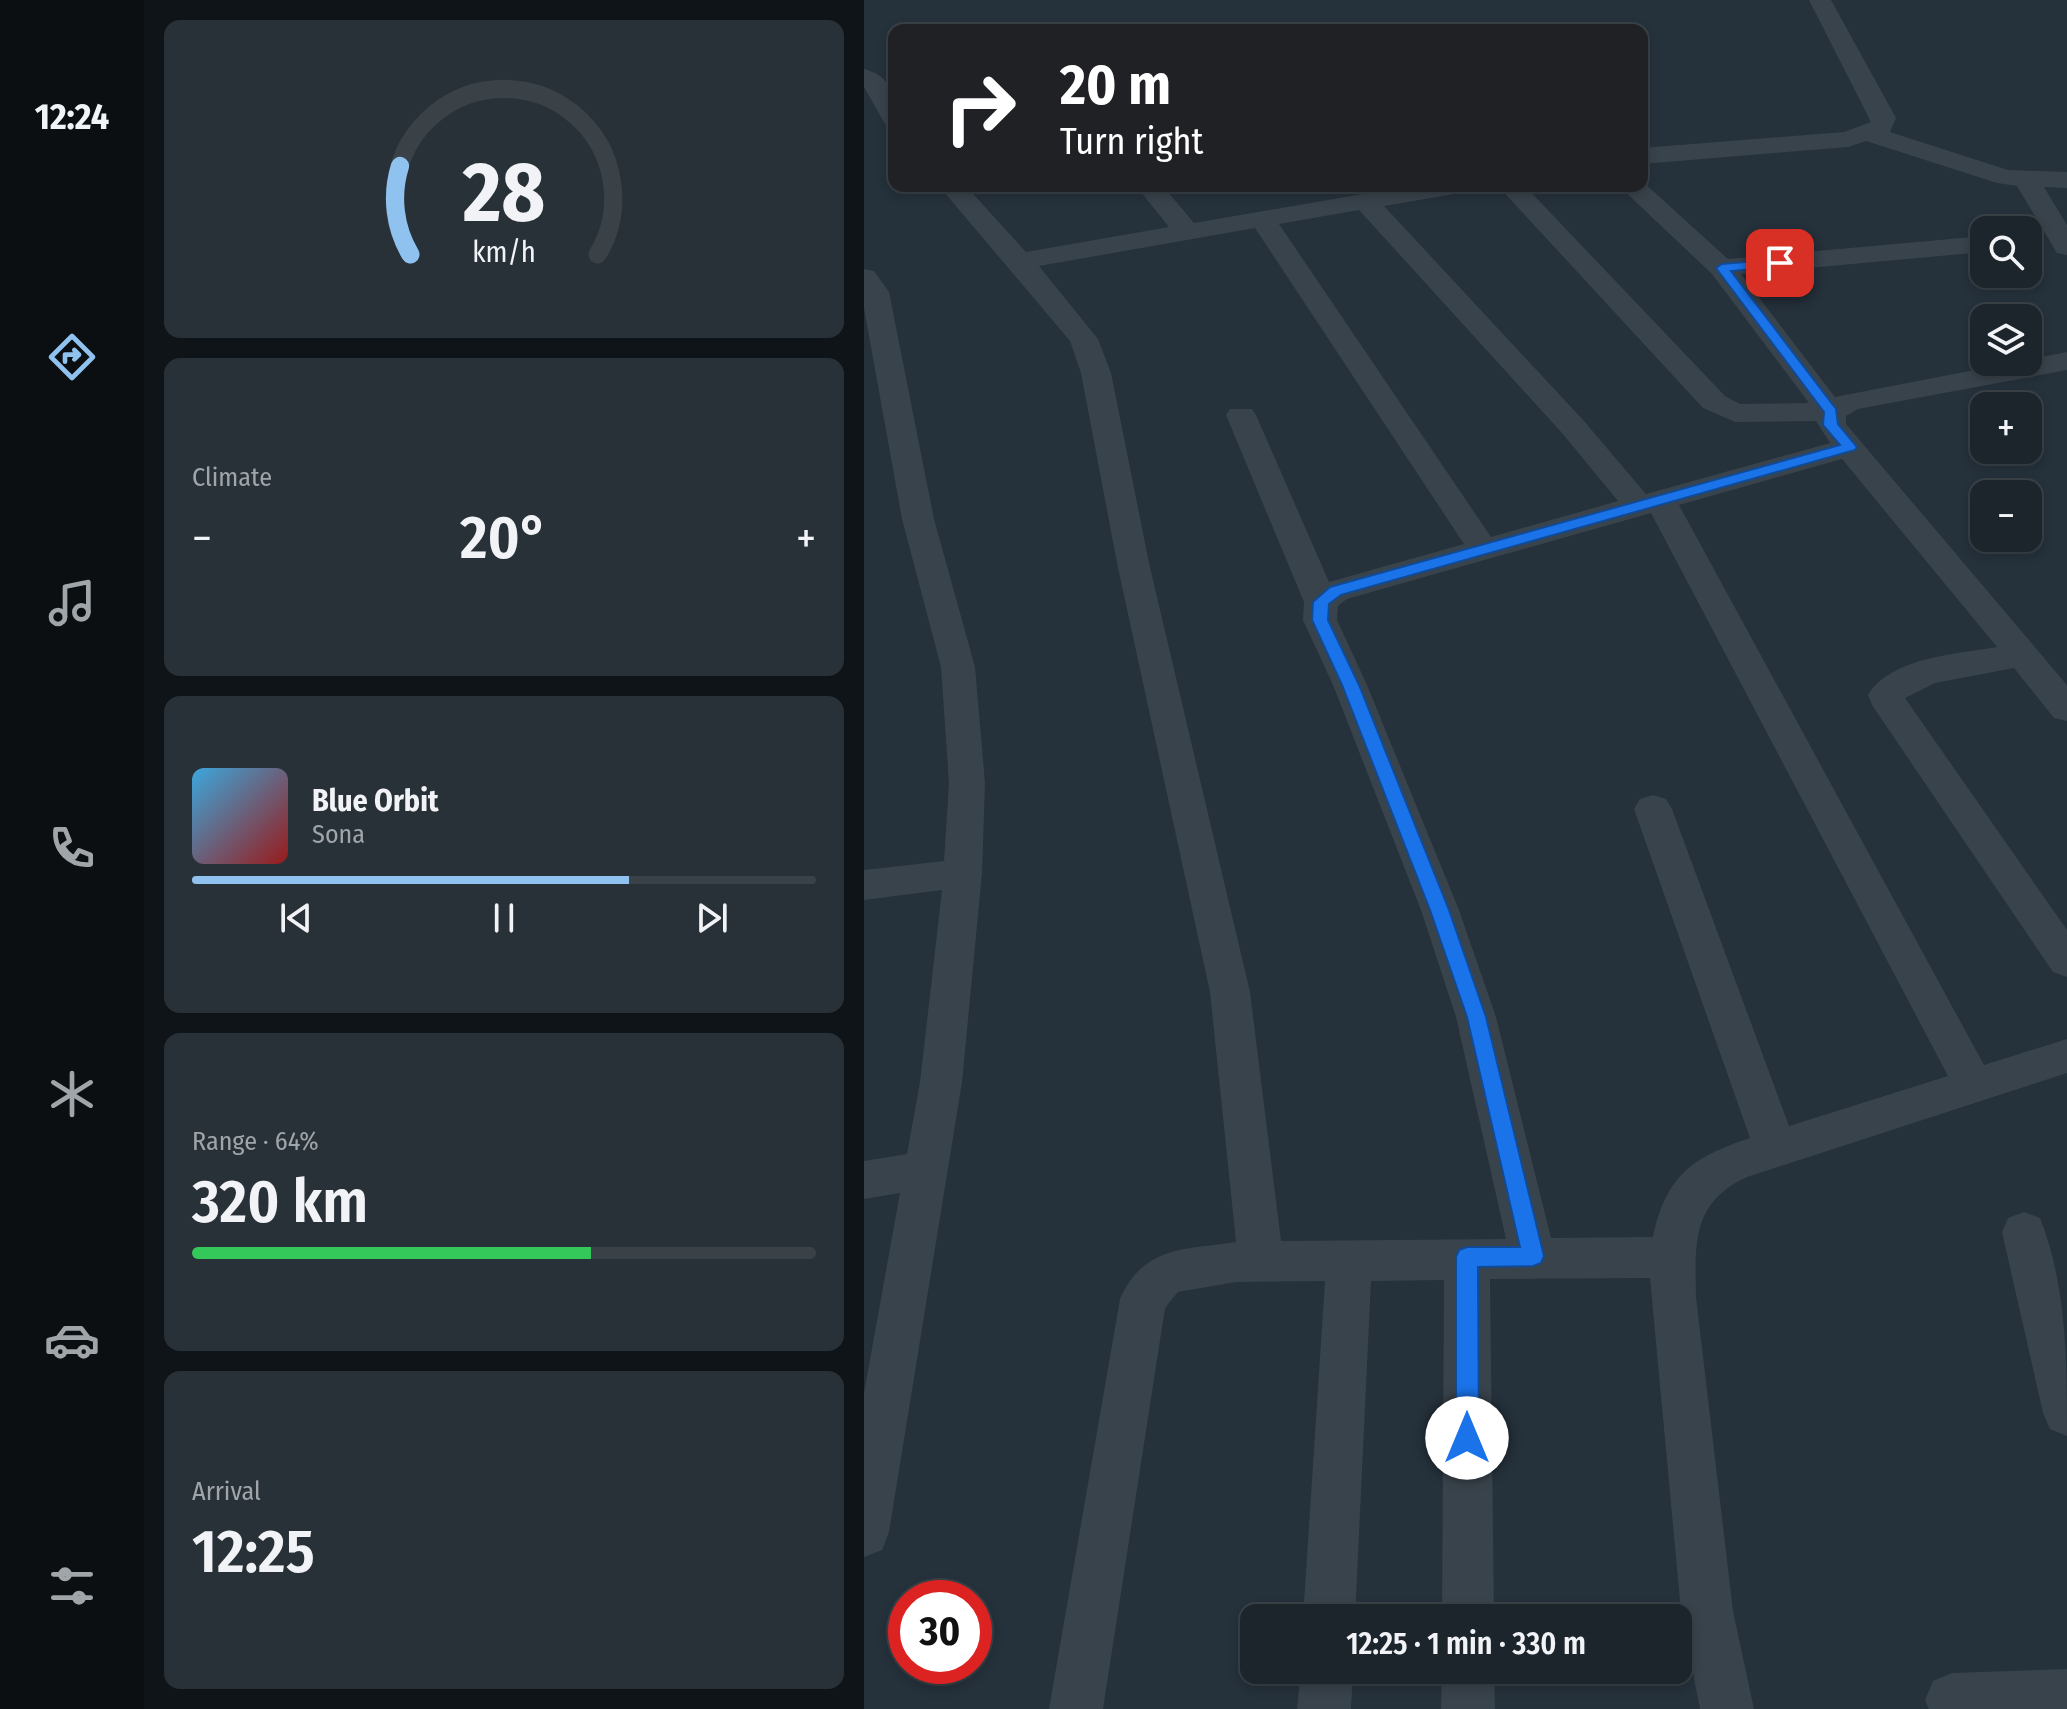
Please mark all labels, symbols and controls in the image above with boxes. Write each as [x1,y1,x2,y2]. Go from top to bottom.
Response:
text: 20 m [1060,52,1171,119]
icon: right [928,56,1032,160]
text: 12:24 [35,95,109,139]
text: Turn right [1060,120,1203,164]
text: 28 [462,142,545,242]
map controls [1970,216,2042,552]
button: search [1970,216,2042,288]
pin [1746,229,1814,297]
text: km/h [472,235,536,270]
icon: arrive [1758,241,1802,285]
button: layers [1970,304,2042,376]
icon: directions [44,329,100,385]
button: + [1970,392,2042,464]
text: Climate [192,462,272,493]
button: − [1970,480,2042,552]
text: 20° [460,502,548,574]
text: − [192,512,212,565]
text: + [796,512,816,565]
icon: music [44,575,100,631]
text: Blue Orbit [312,783,438,819]
text: Sona [312,819,365,850]
icon: phone [44,820,100,876]
icon: previous [274,896,318,940]
icon: pause [482,896,526,940]
icon: next [690,896,734,940]
icon: climate [44,1066,100,1122]
text: Range · 64% [192,1126,319,1157]
text: 320 km [192,1166,368,1238]
icon: car [44,1312,100,1368]
position arrow [1425,1396,1509,1480]
text: Arrival [192,1476,261,1507]
text: 12:25 [192,1516,315,1588]
icon: filters [44,1558,100,1614]
speed limit sign: 30 [888,1580,992,1684]
text: 12:25 · 1 min · 330 m [1346,1626,1586,1662]

